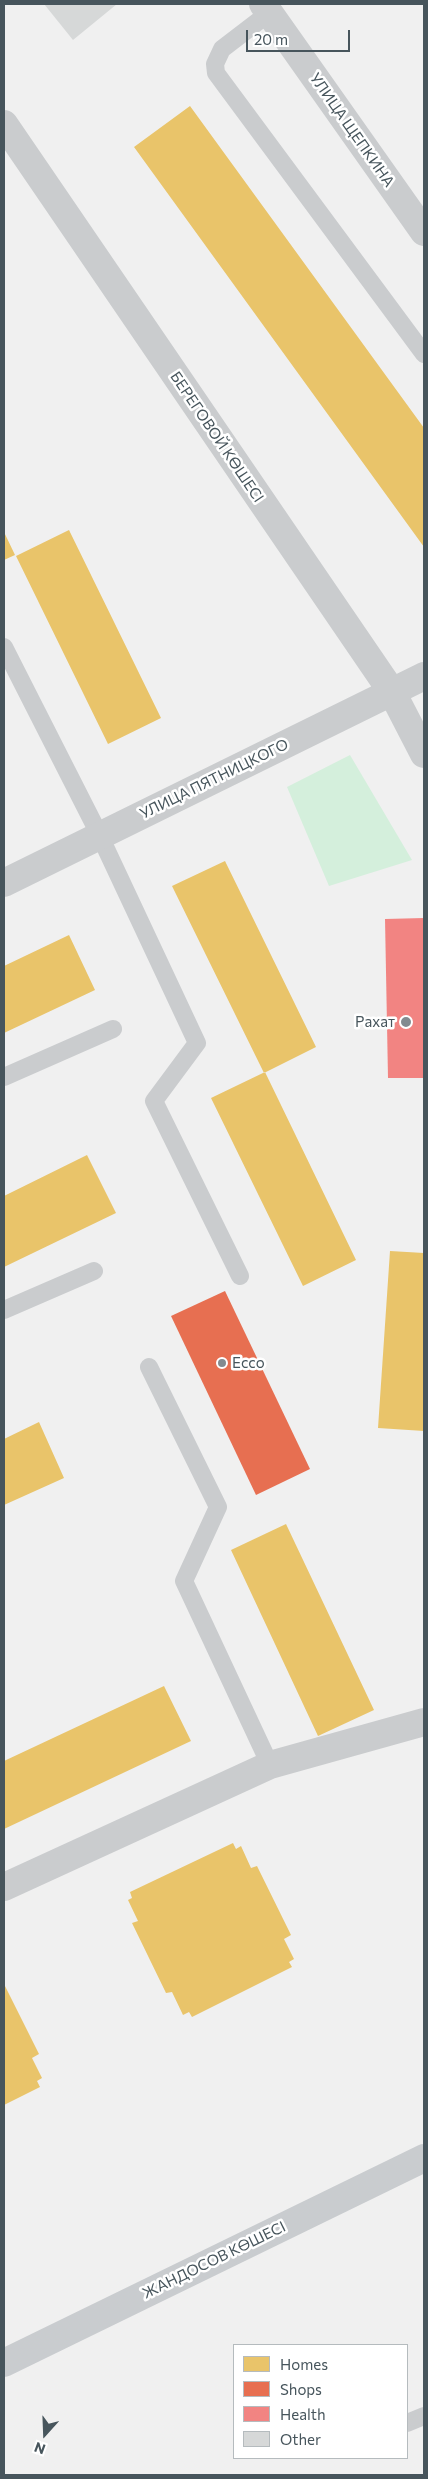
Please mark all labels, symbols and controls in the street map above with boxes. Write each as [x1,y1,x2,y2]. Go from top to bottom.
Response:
scale bar [248,20,352,52]
text: 20 m [254,30,288,48]
street label: УЛИЦА ЩЕПКИНА [306,69,398,191]
street label: БЕРЕГОВОЙ КӨШЕСІ [167,368,267,506]
street label: УЛИЦА ПЯТНИЦКОГО [137,735,291,823]
place label: Рахат [355,1013,395,1031]
marker: Рахат [399,1015,413,1029]
place label: Ecco [232,1354,265,1372]
marker: Ecco [216,1357,228,1369]
street label: ЖАНДОСОВ КӨШЕСІ [139,2217,289,2303]
legend [233,2344,408,2459]
text: Homes [280,2355,328,2373]
text: Shops [280,2380,322,2398]
text: Health [280,2405,326,2423]
north arrow [20,2409,70,2459]
text: Other [280,2430,321,2448]
text: N [32,2439,48,2458]

